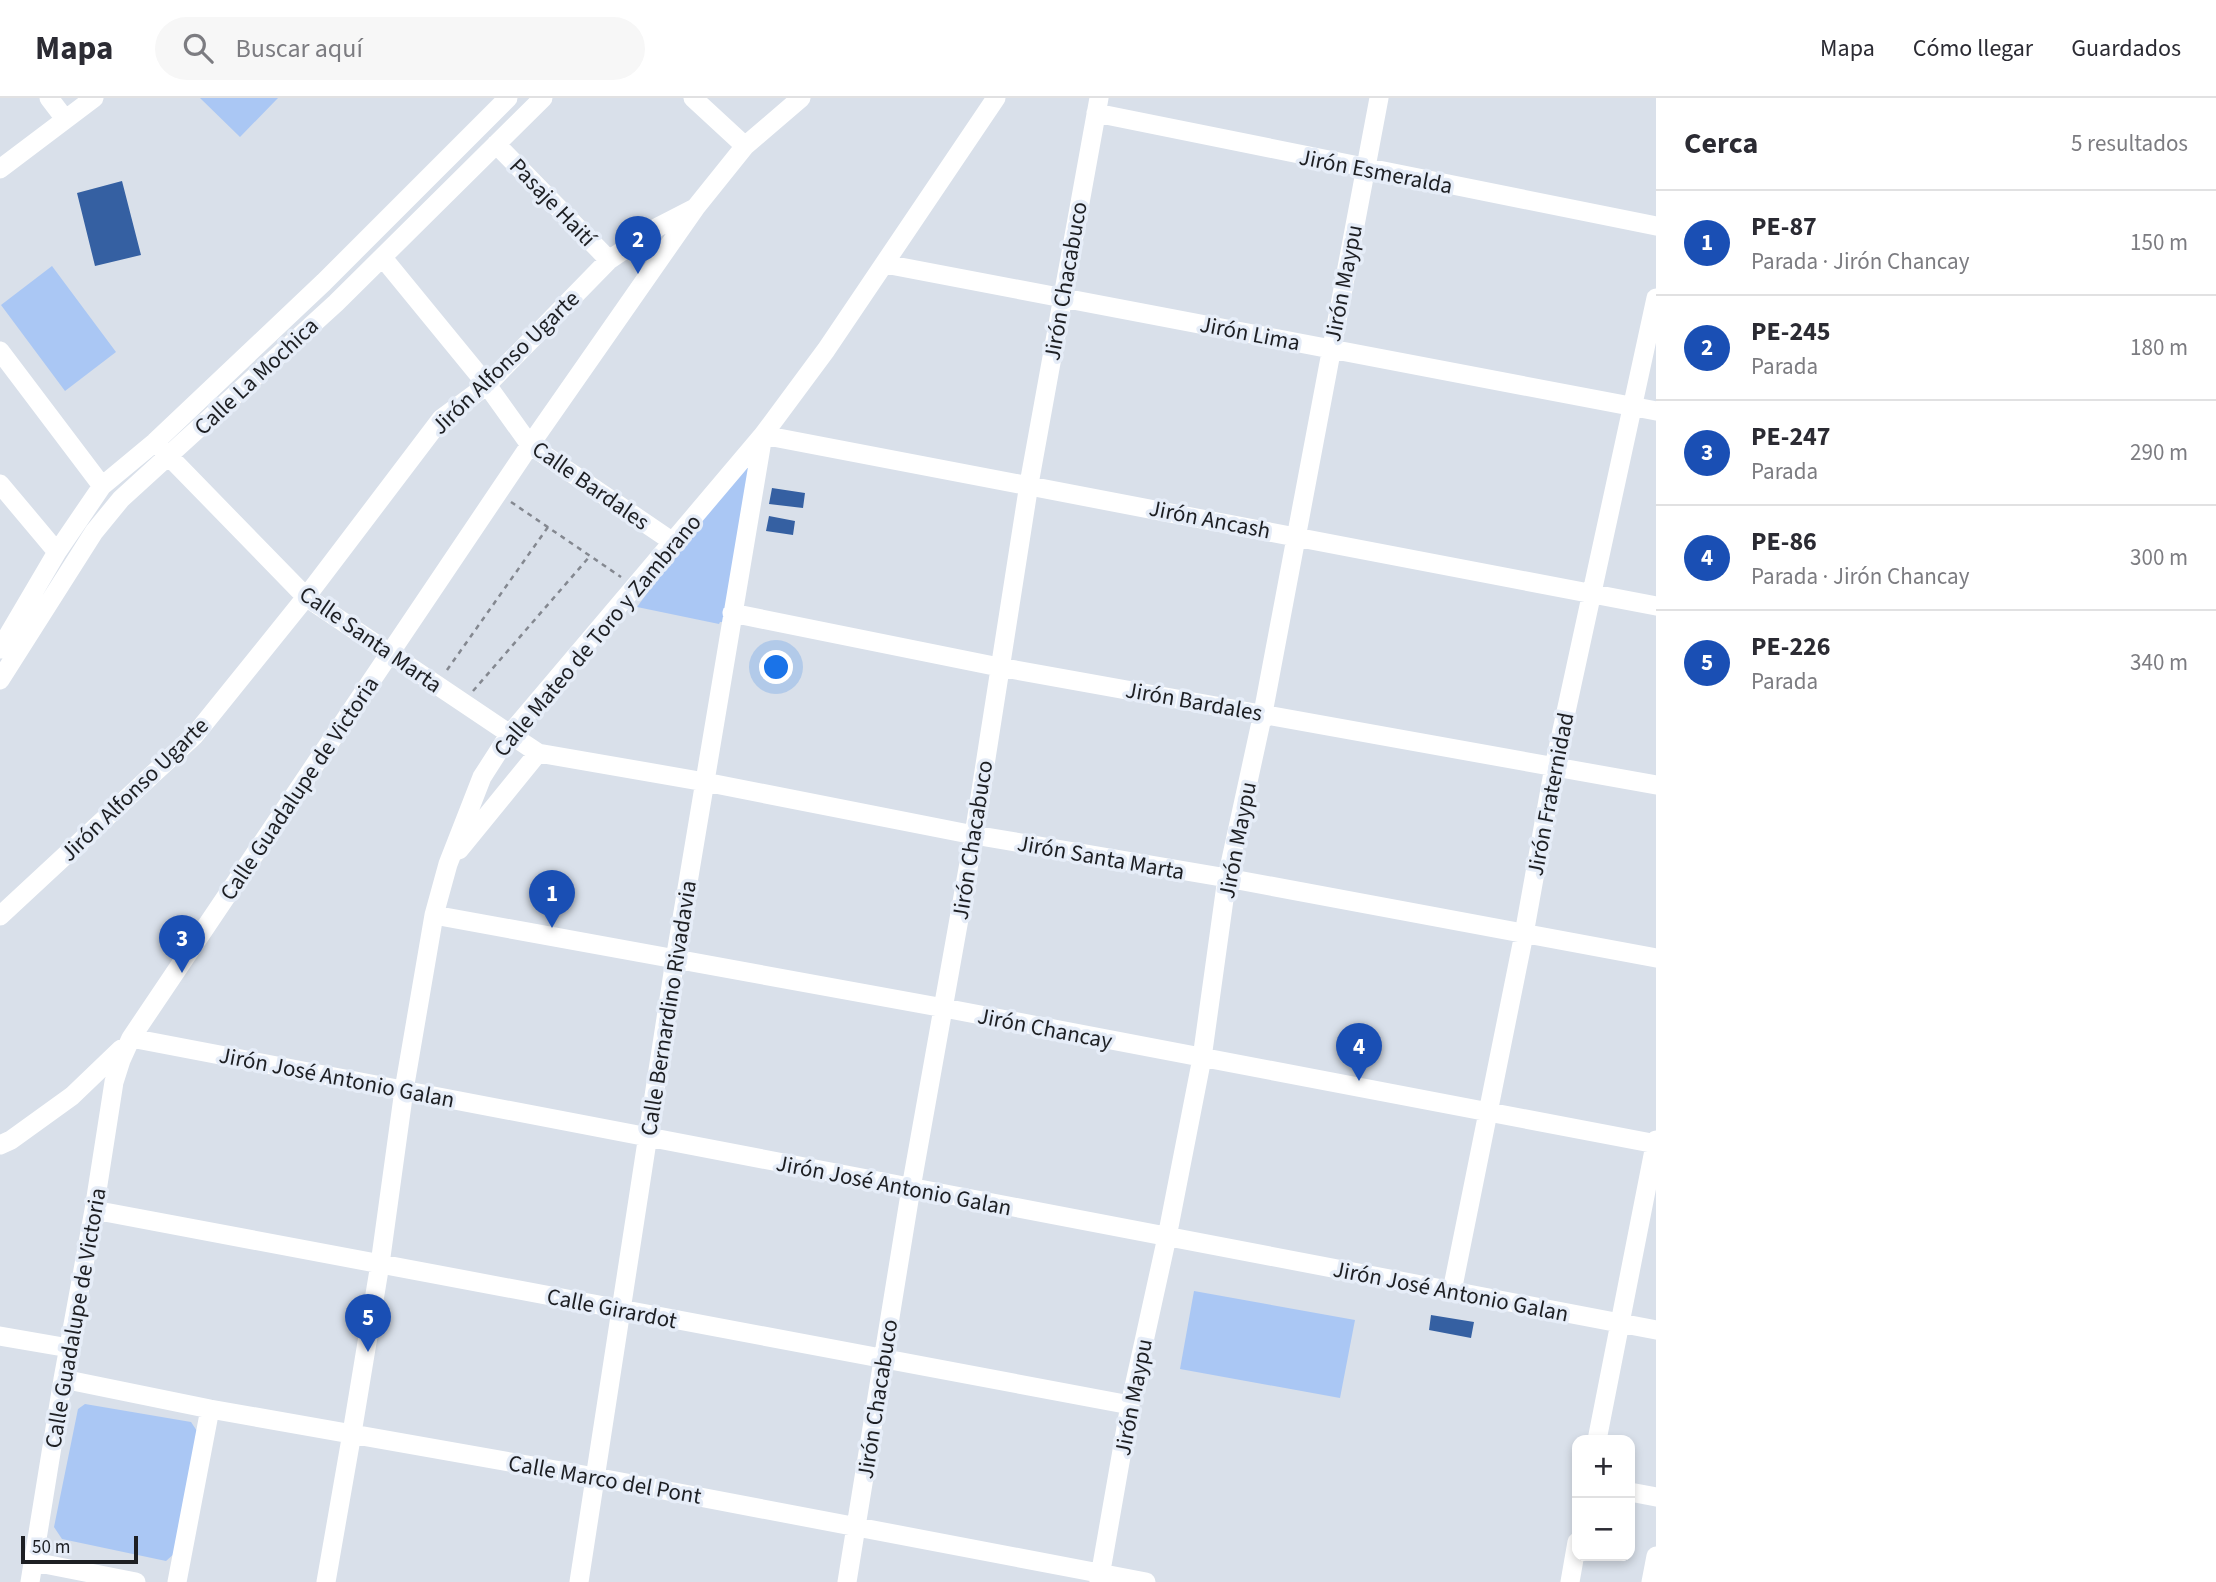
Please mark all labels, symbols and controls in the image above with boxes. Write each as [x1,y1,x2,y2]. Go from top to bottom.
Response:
search box [155,17,645,80]
text: Mapa [35,25,113,72]
icon: search [179,29,217,67]
text: Buscar aquí [235,30,363,67]
text: Mapa [1820,31,1875,66]
text: Cómo llegar [1913,31,2033,66]
text: Guardados [2071,31,2181,66]
text: Cerca [1684,122,1758,165]
text: 5 resultados [2071,127,2188,160]
street label: Jirón Esmeralda [1296,140,1455,203]
street label: Pasaje Haití [502,151,604,255]
street label: Jirón Chacabuco [1035,199,1096,363]
text: PE-87 [1751,208,1817,245]
pin: 2 [615,216,661,274]
street label: Jirón Maypu [1316,222,1371,344]
text: 1 [1701,226,1713,259]
text: 150 m [2130,226,2188,259]
text: Parada · Jirón Chancay [1751,245,1969,278]
street label: Jirón Alfonso Ugarte [424,283,587,442]
street label: Jirón Lima [1197,308,1303,359]
street label: Calle La Mochica [187,310,326,443]
text: PE-245 [1751,313,1831,350]
text: 2 [1701,331,1713,364]
text: 180 m [2130,331,2188,364]
text: Parada [1751,350,1818,383]
text: PE-247 [1751,418,1831,455]
street label: Calle Bardales [525,433,656,538]
text: 3 [1701,436,1713,469]
text: 290 m [2130,436,2188,469]
text: Parada [1751,455,1818,488]
street label: Jirón Ancash [1146,492,1273,547]
street label: Calle Mateo de Toro y Zambrano [486,507,709,764]
text: PE-86 [1751,523,1817,560]
text: 4 [1701,541,1713,574]
text: 300 m [2130,541,2188,574]
text: Parada · Jirón Chancay [1751,560,1969,593]
street label: Calle Santa Marta [293,578,449,701]
text: PE-226 [1751,628,1831,665]
text: 5 [1701,646,1713,679]
text: 340 m [2130,646,2188,679]
your location [759,650,793,684]
text: Parada [1751,665,1818,698]
street label: Calle Guadalupe de Victoria [212,670,387,907]
street label: Jirón Bardales [1123,673,1265,730]
street label: Jirón Alfonso Ugarte [53,710,216,869]
street label: Jirón Fraternidad [1518,710,1583,879]
street label: Jirón Chacabuco [944,758,1001,922]
street label: Jirón Maypu [1210,779,1265,901]
street label: Jirón Santa Marta [1015,827,1187,888]
pin: 1 [529,870,575,928]
street label: Calle Bernardino Rivadavia [632,878,705,1138]
pin: 3 [159,915,205,973]
street label: Jirón Chancay [975,999,1115,1058]
pin: 4 [1336,1023,1382,1081]
street label: Jirón José Antonio Galan [216,1038,457,1117]
street label: Jirón José Antonio Galan [773,1146,1014,1225]
street label: Calle Guadalupe de Victoria [36,1185,115,1451]
street label: Jirón José Antonio Galan [1330,1252,1571,1331]
street label: Calle Girardot [544,1280,680,1337]
pin: 5 [345,1294,391,1352]
street label: Jirón Chacabuco [849,1317,906,1481]
street label: Jirón Maypu [1106,1336,1161,1458]
map controls [1572,1435,1635,1561]
button: + [1572,1435,1635,1498]
street label: Calle Marco del Pont [506,1446,704,1513]
button: − [1572,1498,1635,1561]
scale bar [21,1533,138,1565]
text: 50 m [32,1534,70,1561]

